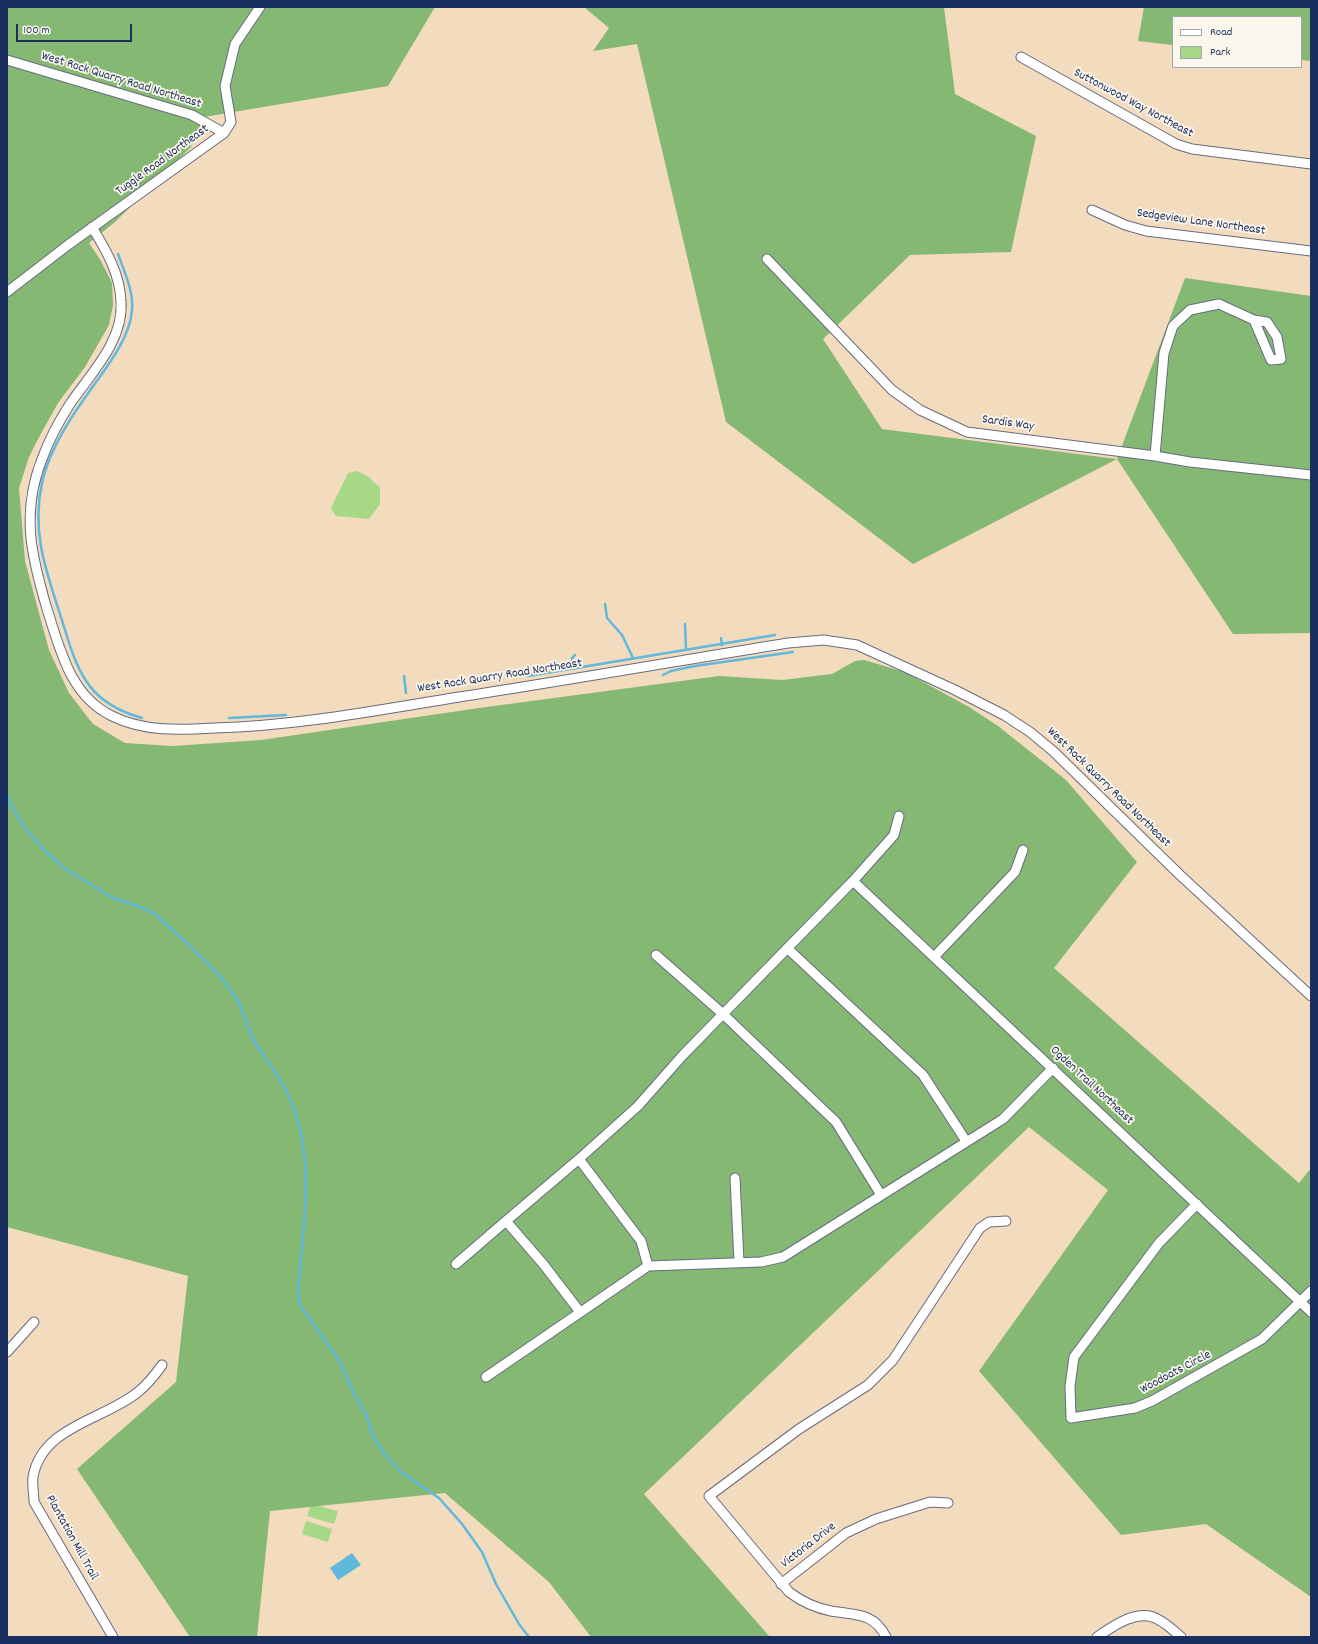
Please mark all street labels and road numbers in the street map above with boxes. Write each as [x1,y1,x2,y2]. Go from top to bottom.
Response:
street label: West Rock Quarry Road Northeast [39,49,203,113]
street label: Suttonwood Way Northeast [1070,66,1196,142]
street label: Tuggle Road Northeast [113,122,213,200]
street label: Sedgeview Lane Northeast [1136,206,1266,240]
street label: Sardis Way [981,413,1035,435]
street label: West Rock Quarry Road Northeast [417,656,583,698]
street label: West Rock Quarry Road Northeast [1043,725,1173,851]
street label: Ogden Trail Northeast [1046,1043,1136,1129]
street label: Woodoats Circle [1138,1348,1214,1398]
street label: Plantation Mill Trail [41,1493,101,1583]
street label: Victoria Drive [778,1520,840,1572]

